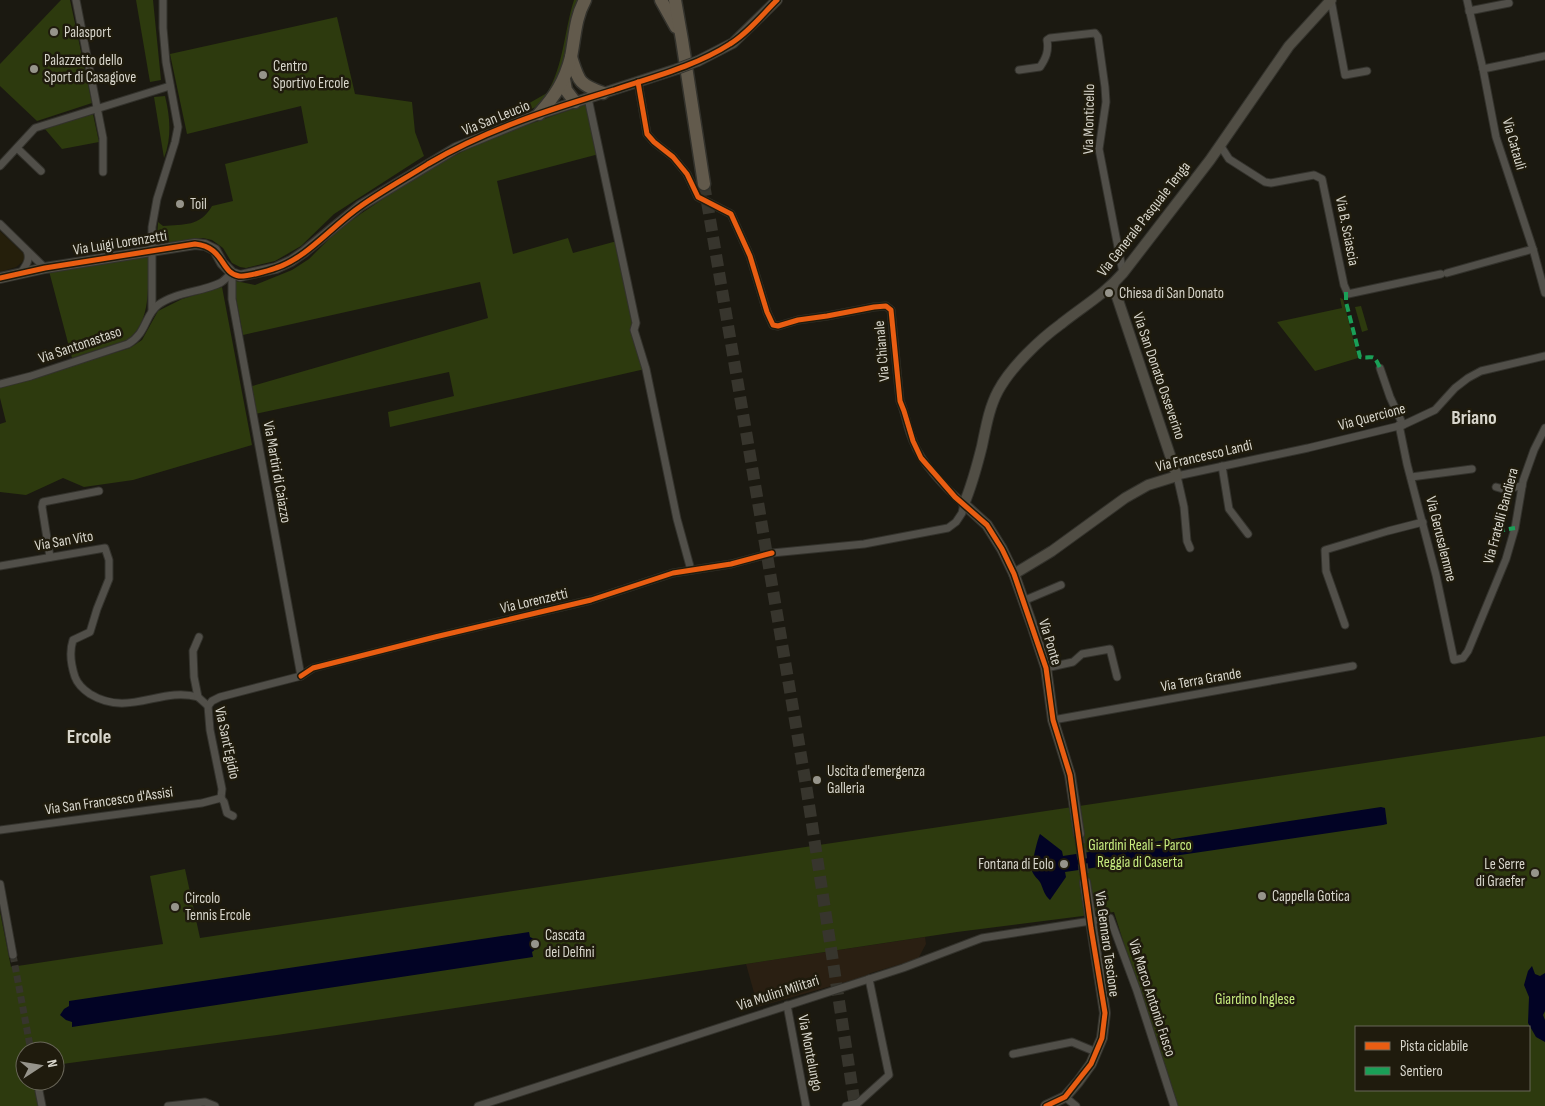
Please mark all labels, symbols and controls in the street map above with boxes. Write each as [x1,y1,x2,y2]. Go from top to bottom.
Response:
place label: Palasport [64,23,112,42]
marker: Palasport [48,26,60,38]
place label: Palazzetto dello Sport di Casagiove [44,51,136,87]
place label: Centro Sportivo Ercole [273,57,349,93]
marker: Palazzetto dello Sport di Casagiove [28,63,40,75]
marker: Centro Sportivo Ercole [257,69,269,81]
street label: Via Monticello [1079,84,1099,154]
street label: Via San Leucio [459,96,533,140]
street label: Via Catauli [1498,116,1530,172]
street label: Via Generale Pasquale Tenga [1093,158,1195,280]
place label: Toil [190,195,207,214]
street label: Via B. Sciascia [1331,195,1363,268]
marker: Toil [174,198,186,210]
street label: Via Luigi Lorenzetti [72,226,168,260]
place label: Chiesa di San Donato [1119,284,1224,303]
marker: Chiesa di San Donato [1103,287,1115,299]
street label: Via San Donato Osseverino [1128,310,1190,442]
street label: Via Chianale [870,320,894,382]
street label: Via Santonastaso [36,322,124,368]
street label: Via Quercione [1336,399,1408,435]
district label: Briano [1451,406,1497,430]
street label: Via Martiri di Caiazzo [259,419,295,525]
street label: Via Francesco Landi [1154,436,1254,476]
street label: Via Fratelli Bandiera [1479,466,1523,566]
street label: Via Gerusalemme [1421,494,1461,584]
street label: Via San Vito [33,527,95,555]
street label: Via Lorenzetti [498,584,570,618]
street label: Via Ponte [1034,617,1066,667]
street label: Via Terra Grande [1159,664,1243,696]
street label: Via Sant'Egidio [210,705,244,781]
district label: Ercole [67,725,111,749]
place label: Uscita d'emergenza Galleria [827,762,925,798]
marker: Uscita d'emergenza Galleria [811,774,823,786]
street label: Via San Francesco d'Assisi [44,783,174,819]
park label: Giardini Reali - Parco Reggia di Caserta [1088,836,1192,872]
place label: Fontana di Eolo [978,855,1054,874]
place label: Le Serre di Graefer [1476,855,1526,891]
marker: Fontana di Eolo [1058,858,1070,870]
marker: Le Serre di Graefer [1529,867,1541,879]
place label: Cappella Gotica [1272,887,1350,906]
place label: Circolo Tennis Ercole [185,889,251,925]
street label: Via Gennaro Tescione [1090,890,1124,998]
marker: Cappella Gotica [1256,890,1268,902]
marker: Circolo Tennis Ercole [169,901,181,913]
place label: Cascata dei Delfini [545,926,595,962]
street label: Via Marco Antonio Fusco [1124,937,1180,1059]
marker: Cascata dei Delfini [529,938,541,950]
street label: Via Mulini Militari [734,971,822,1015]
park label: Giardino Inglese [1215,990,1295,1009]
street label: Via Montelungo [793,1013,827,1093]
legend [1355,1026,1530,1091]
text: Pista ciclabile [1400,1037,1468,1056]
north arrow [15,1041,65,1091]
text: N [43,1058,61,1069]
text: Sentiero [1400,1062,1443,1081]

